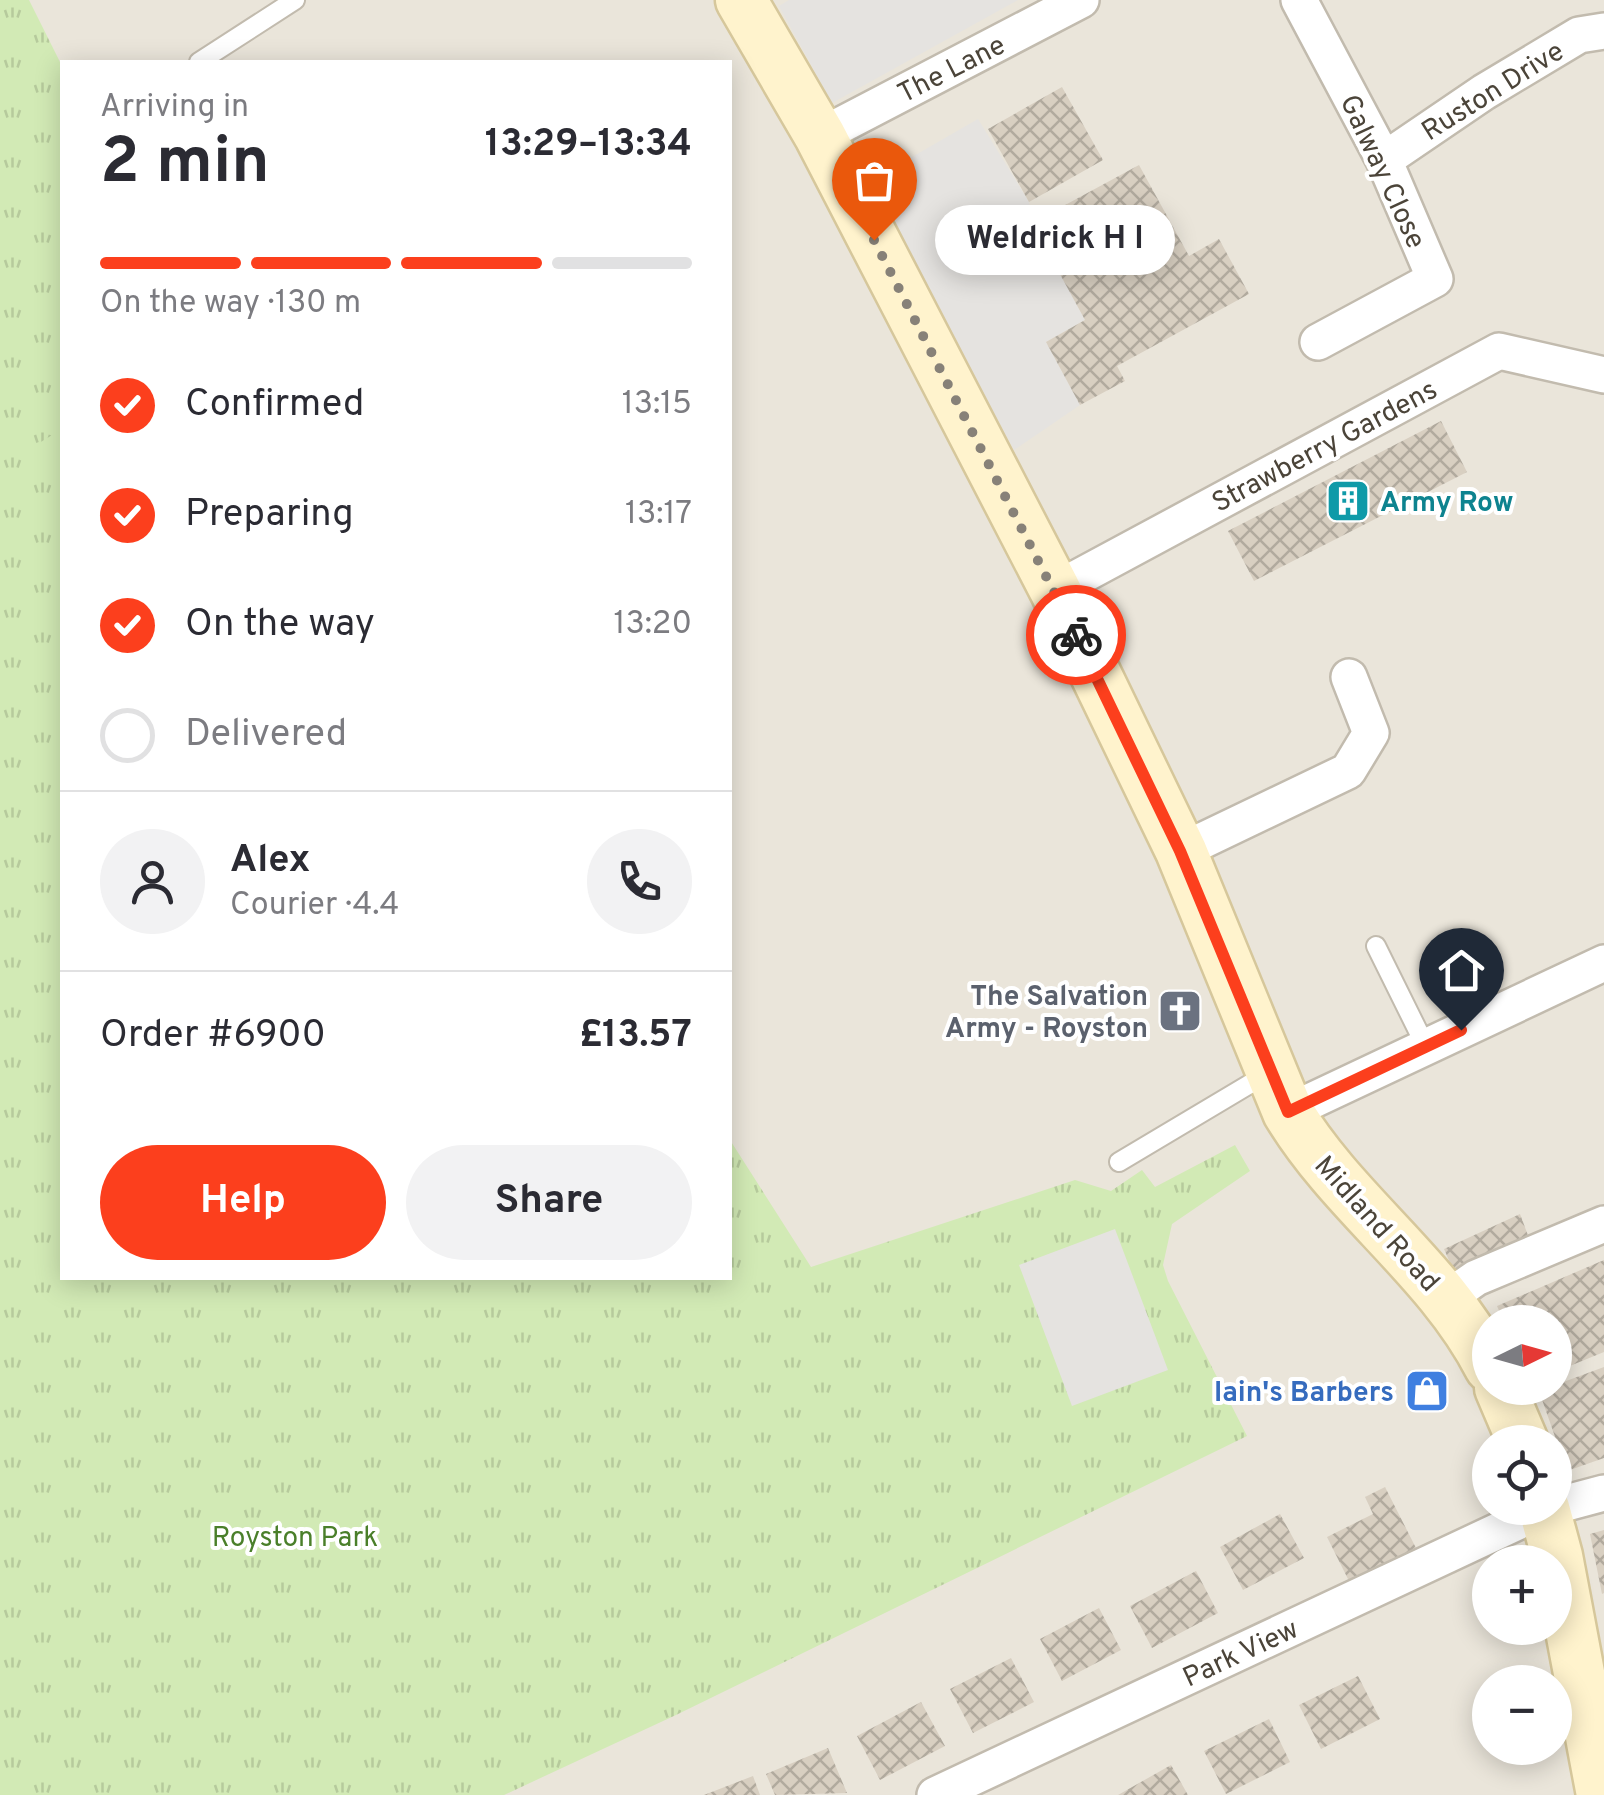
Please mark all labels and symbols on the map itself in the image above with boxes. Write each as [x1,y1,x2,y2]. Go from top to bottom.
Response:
street label: The Lane [892,28,1012,113]
street label: Ruston Drive [1416,35,1572,151]
street label: Galway Close [1330,90,1433,255]
pin [832,138,917,241]
callout: Weldrick H I [934,205,1174,275]
street label: Strawberry Gardens [1207,373,1444,522]
building icon: Army Row [1325,478,1371,524]
place label: Army Row [1380,486,1514,522]
courier [1026,585,1126,685]
pin [1419,928,1504,1031]
place label: The Salvation Army - Royston [945,980,1148,1048]
church icon: The Salvation Army - Royston [1157,988,1203,1034]
street label: Midland Road [1305,1149,1446,1301]
north arrow [1472,1305,1572,1405]
shop icon: Iain's Barbers [1404,1368,1450,1414]
place label: Iain's Barbers [1214,1376,1394,1412]
park label: Royston Park [212,1521,378,1557]
street label: Park View [1178,1612,1305,1697]

